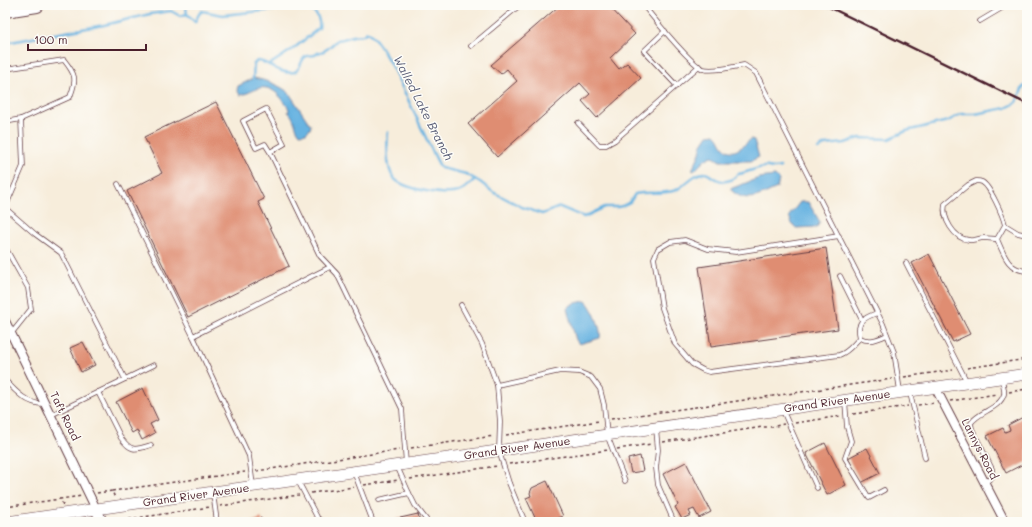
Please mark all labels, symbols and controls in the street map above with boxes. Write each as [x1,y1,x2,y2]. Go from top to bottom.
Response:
scale bar [28,26,146,52]
text: 100 m [34,31,68,47]
water label: Walled Lake Branch [390,52,457,163]
street label: Grand River Avenue [783,386,891,415]
street label: Taft Road [47,389,84,443]
street label: Lannys Road [959,416,1002,482]
street label: Grand River Avenue [463,433,571,462]
street label: Grand River Avenue [142,480,250,509]

